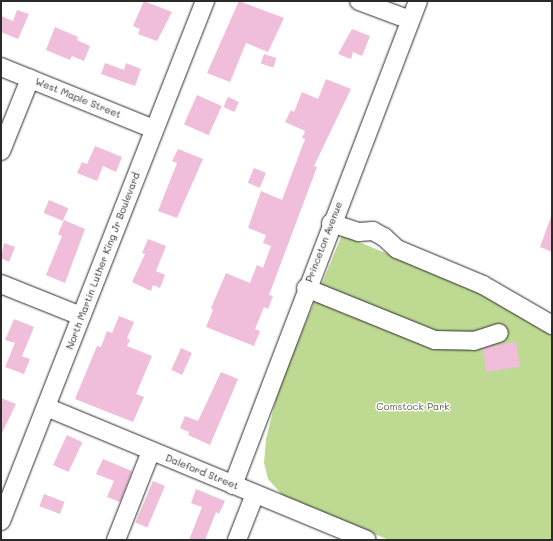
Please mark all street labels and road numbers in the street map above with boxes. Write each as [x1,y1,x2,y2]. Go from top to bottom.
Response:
street label: West Maple Street [33,75,123,121]
street label: North Martin Luther King Jr Boulevard [64,171,142,351]
street label: Princeton Avenue [303,200,345,284]
street label: Daleford Street [164,452,240,492]

